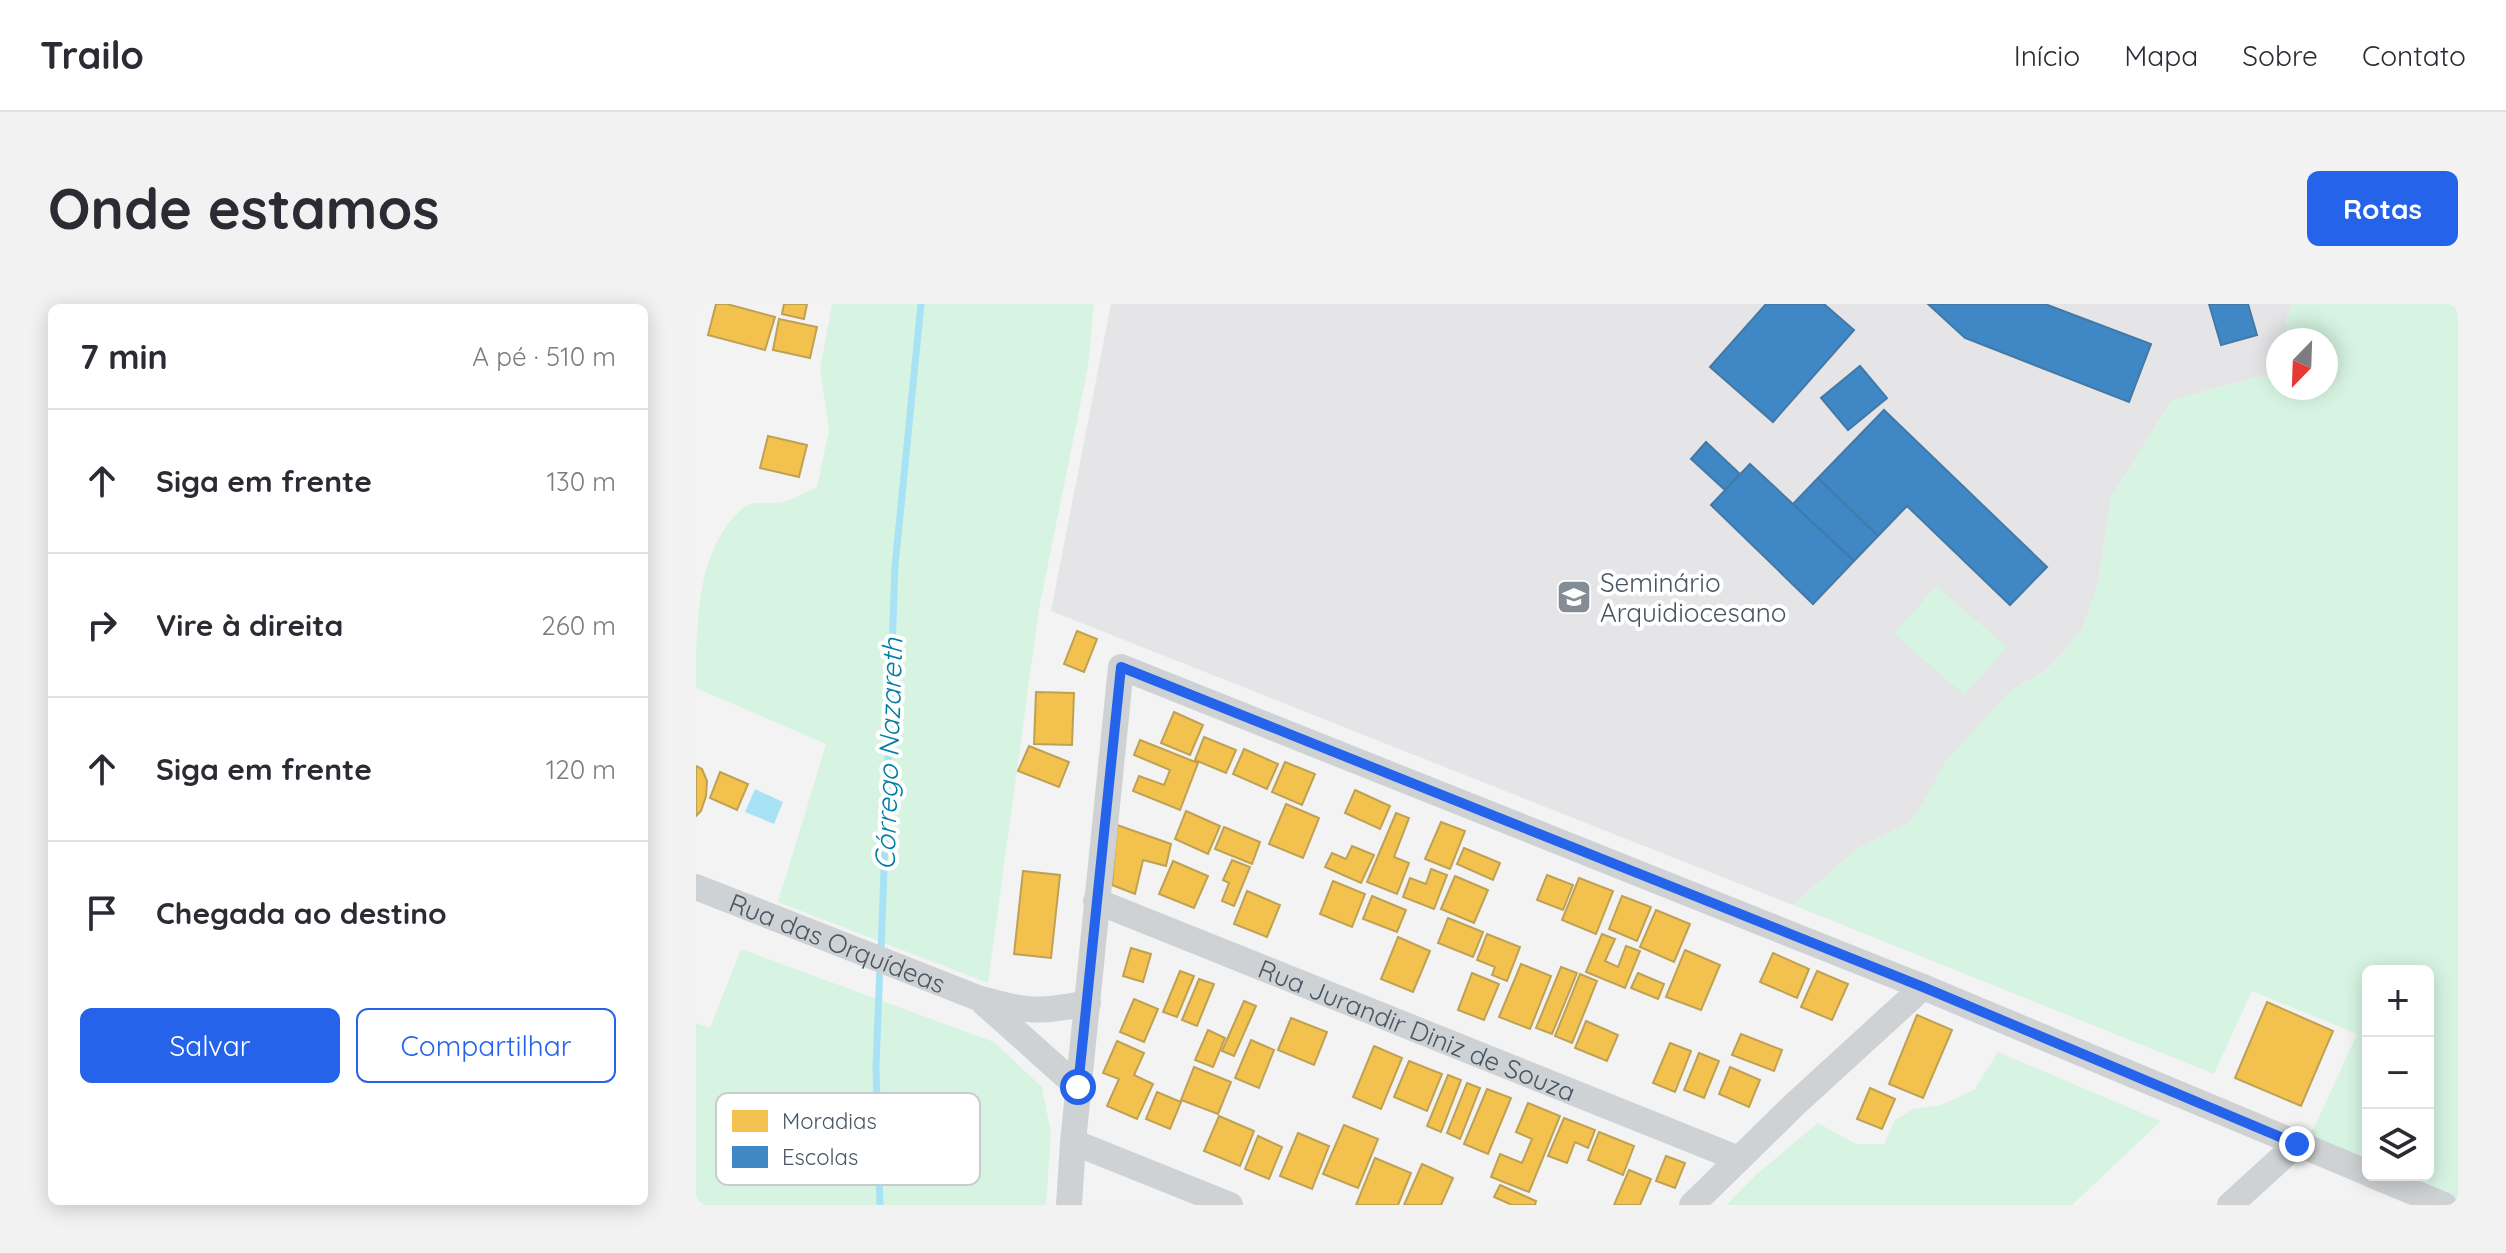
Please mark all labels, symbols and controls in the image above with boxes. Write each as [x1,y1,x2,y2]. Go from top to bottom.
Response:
text: Trailo [40,31,144,79]
text: Início [2014,38,2080,73]
text: Mapa [2124,38,2198,73]
text: Sobre [2242,38,2318,73]
text: Contato [2362,38,2466,73]
button: Rotas [2307,171,2458,246]
text: Onde estamos [48,173,439,243]
north arrow [2266,328,2338,400]
text: 7 min [80,335,168,378]
text: A pé · 510 m [472,340,616,373]
icon: ahead [80,459,124,503]
text: Siga em frente [156,462,372,500]
text: 130 m [546,465,616,498]
place label: Seminário Arquidiocesano [1600,566,1786,629]
school or university icon: Seminário Arquidiocesano [1555,578,1593,616]
icon: right [80,603,124,647]
text: Vire à direita [156,606,343,644]
text: 260 m [541,609,616,642]
water label: Córrego Nazareth [866,636,910,871]
icon: ahead [80,747,124,791]
text: Siga em frente [156,750,372,788]
text: 120 m [546,753,616,786]
street label: Rua das Orquídeas [725,885,950,1000]
icon: arrive [80,891,124,935]
text: Chegada ao destino [156,894,447,932]
street label: Rua Jurandir Diniz de Souza [1254,951,1581,1108]
map controls [2362,965,2434,1181]
button: + [2362,965,2434,1037]
button: Salvar [80,1008,340,1083]
button: Compartilhar [356,1008,616,1083]
button: − [2362,1037,2434,1109]
route start [1060,1069,1096,1105]
legend [716,1093,980,1185]
text: Moradias [782,1107,877,1135]
button: layers [2362,1109,2434,1181]
route end [2279,1126,2315,1162]
text: Escolas [782,1143,858,1171]

